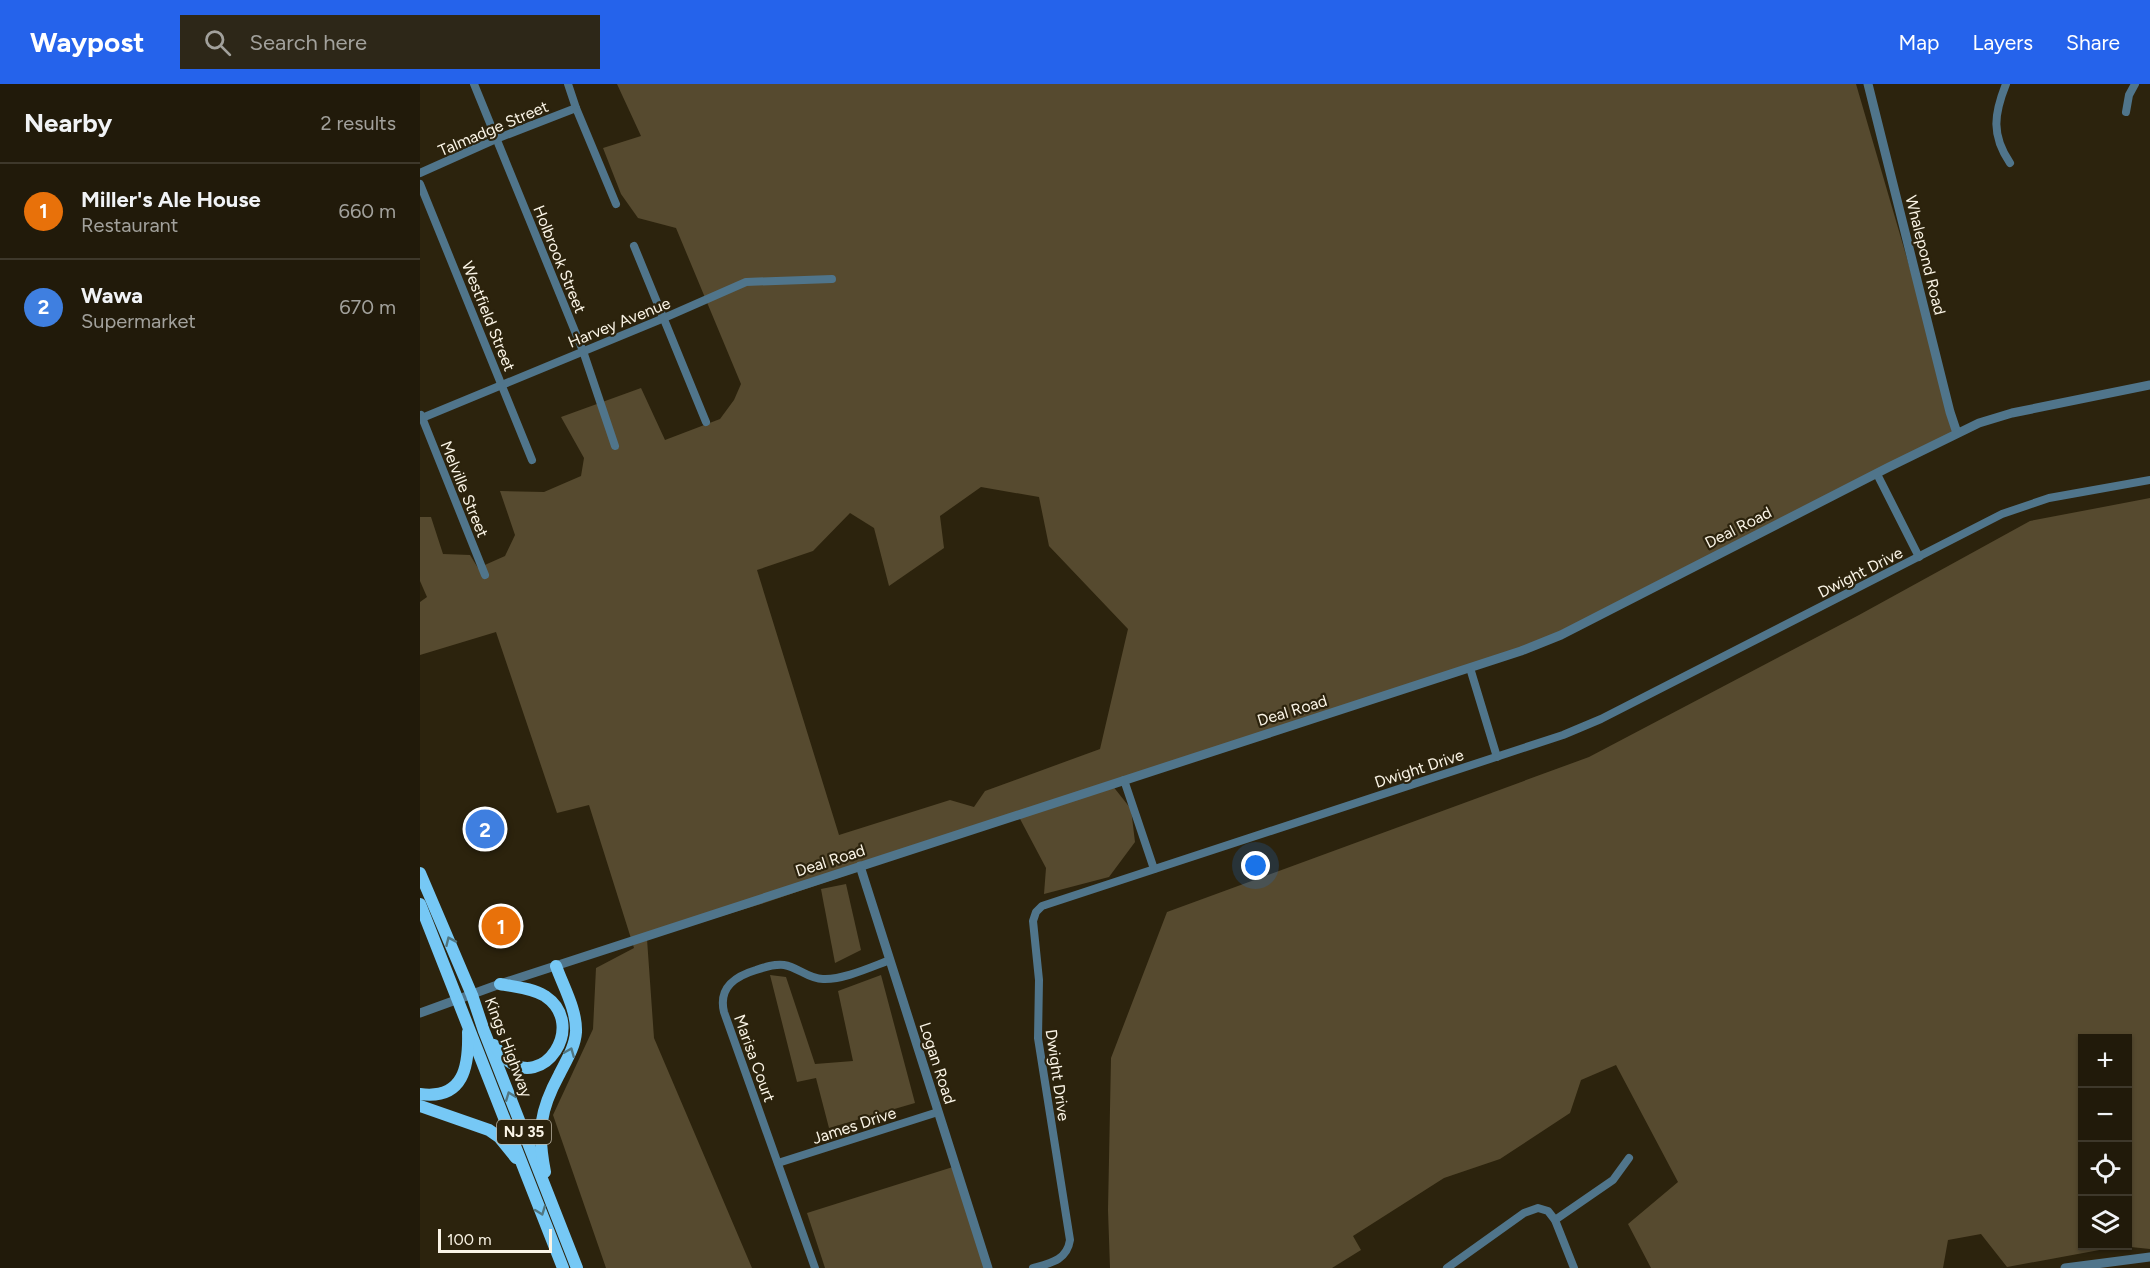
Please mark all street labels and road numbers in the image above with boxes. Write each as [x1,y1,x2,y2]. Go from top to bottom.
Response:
street label: Talmadge Street [435,97,551,160]
street label: Whalepond Road [1901,193,1950,317]
street label: Holbrook Street [529,202,590,316]
street label: Westfield Street [458,258,519,374]
street label: Harvey Avenue [565,293,673,352]
street label: Melville Street [437,438,493,540]
street label: Deal Road [1702,503,1775,552]
street label: Dwight Drive [1815,543,1906,602]
street label: Deal Road [1255,691,1329,730]
street label: Dwight Drive [1372,745,1466,792]
street label: Deal Road [793,840,867,881]
street label: Kings Highway [481,994,537,1101]
street label: Marisa Court [730,1012,779,1104]
street label: Logan Road [915,1020,960,1106]
street label: Dwight Drive [1042,1028,1073,1122]
street label: James Drive [810,1103,899,1148]
road number: NJ 35 [497,1120,551,1144]

